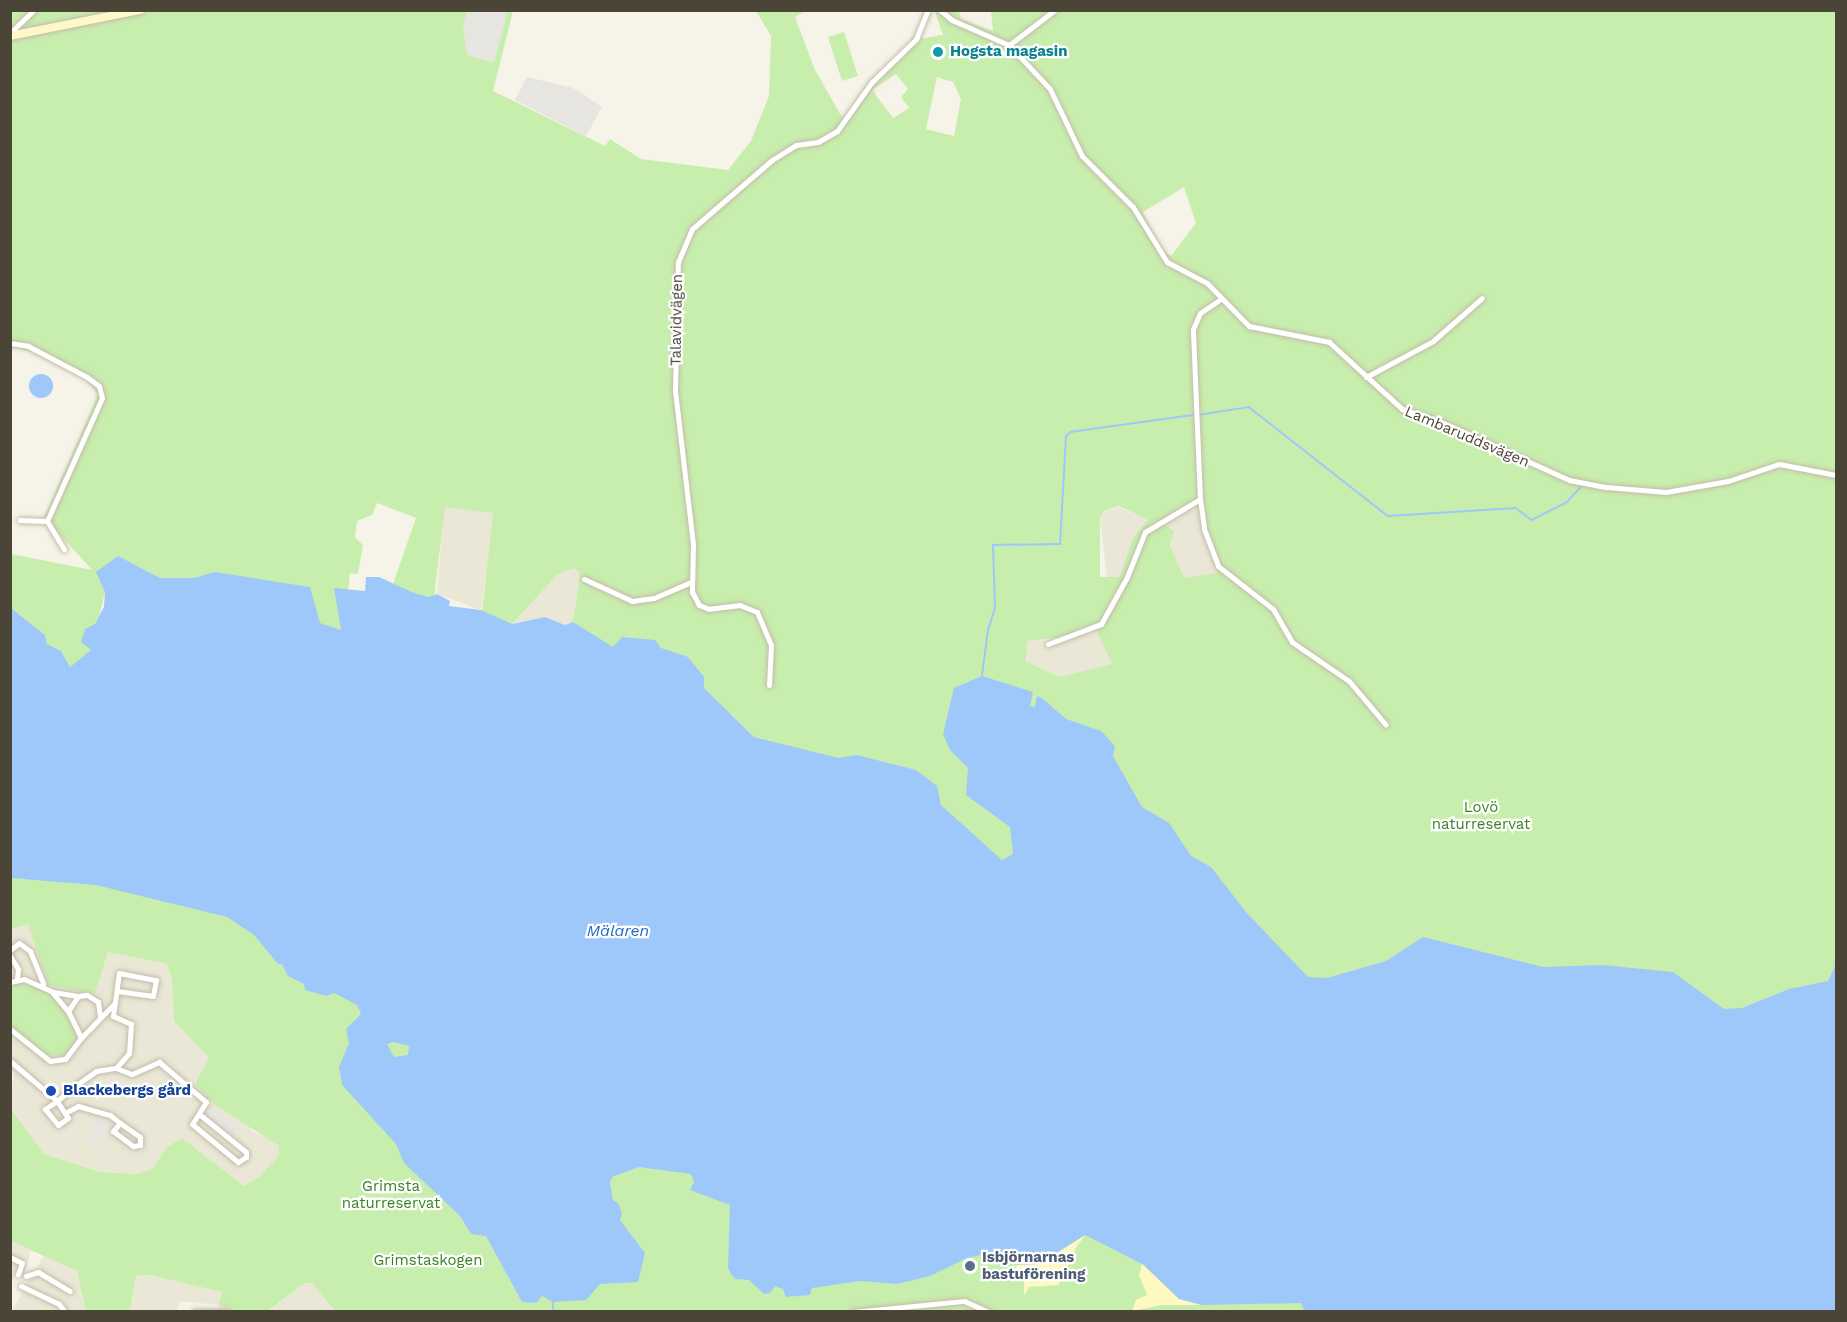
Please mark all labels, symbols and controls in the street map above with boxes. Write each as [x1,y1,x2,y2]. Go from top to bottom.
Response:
place label: Hogsta magasin [950,43,1068,61]
marker: Hogsta magasin [931,45,945,59]
street label: Talavidvägen [667,274,687,366]
street label: Lambaruddsvägen [1402,403,1532,471]
park label: Lovö naturreservat [1432,798,1530,833]
water label: Mälaren [587,921,649,941]
place label: Blackebergs gård [63,1082,191,1100]
marker: Blackebergs gård [44,1084,58,1098]
park label: Grimsta naturreservat [342,1177,440,1212]
place label: Isbjörnarnas bastuförening [982,1248,1085,1283]
park label: Grimstaskogen [373,1252,483,1270]
marker: Isbjörnarnas bastuförening [963,1259,977,1273]

